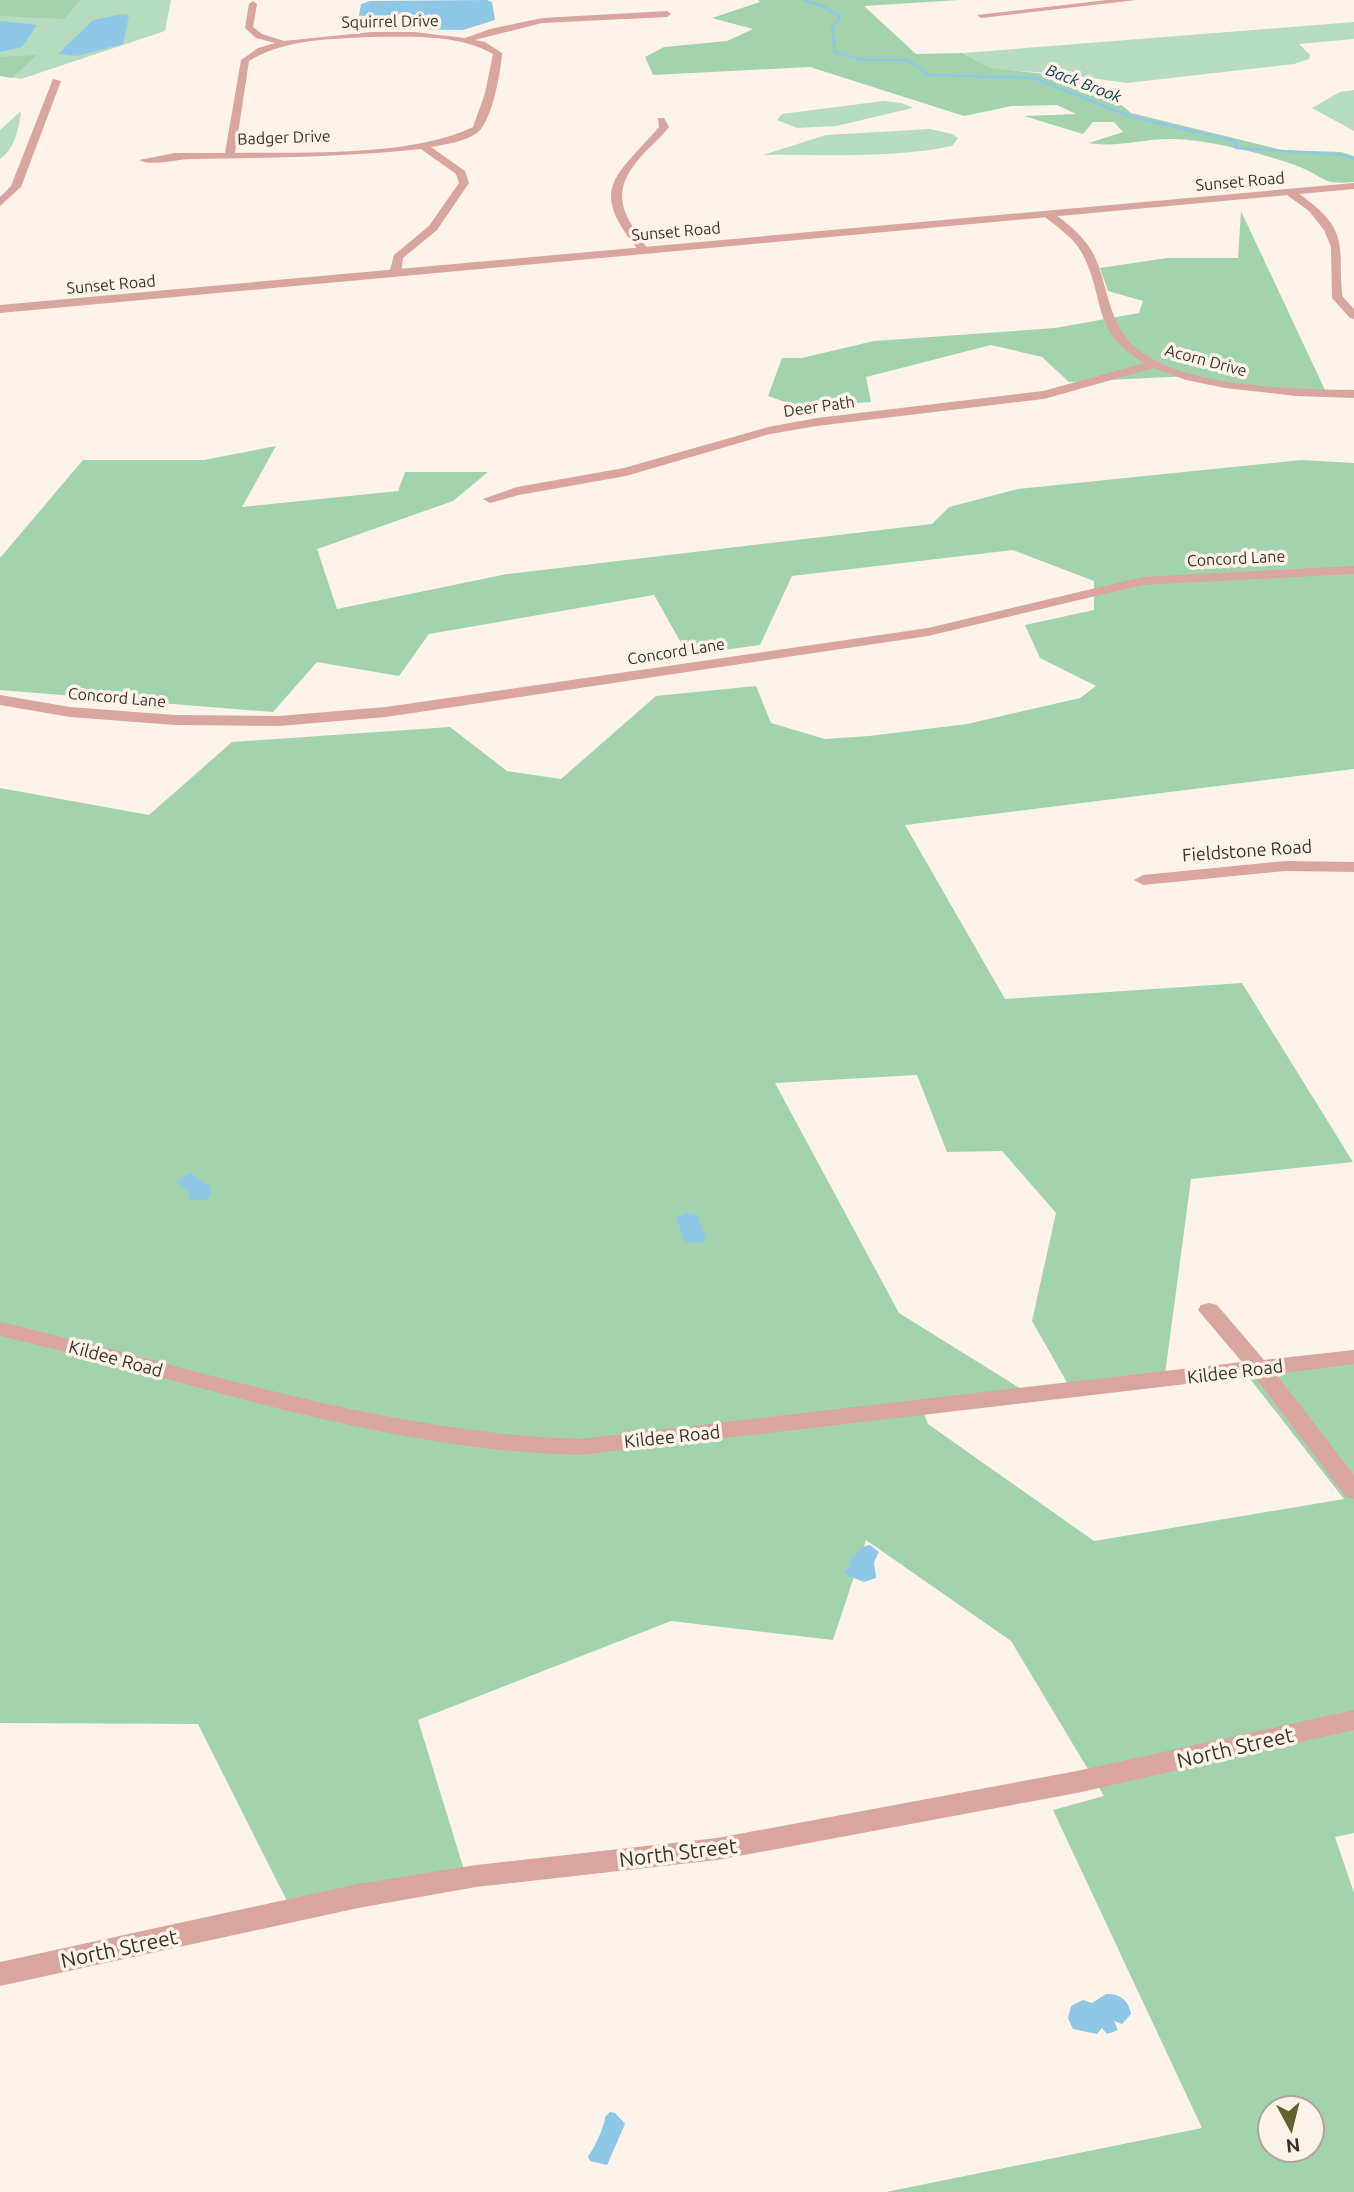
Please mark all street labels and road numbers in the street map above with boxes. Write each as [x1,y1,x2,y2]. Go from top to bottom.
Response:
street label: Squirrel Drive [341,11,439,31]
street label: Badger Drive [237,126,331,148]
street label: Sunset Road [1195,168,1285,194]
street label: Sunset Road [631,218,721,244]
street label: Sunset Road [66,271,156,297]
street label: Acorn Drive [1163,340,1249,380]
street label: Deer Path [782,392,856,420]
street label: Concord Lane [1186,546,1286,570]
street label: Concord Lane [626,634,726,668]
street label: Concord Lane [67,684,167,710]
street label: Fieldstone Road [1181,835,1313,865]
street label: Kildee Road [67,1336,165,1380]
street label: Kildee Road [1186,1355,1284,1387]
street label: Kildee Road [623,1421,721,1451]
street label: North Street [1174,1722,1296,1772]
street label: North Street [618,1833,738,1871]
street label: North Street [58,1924,180,1972]

